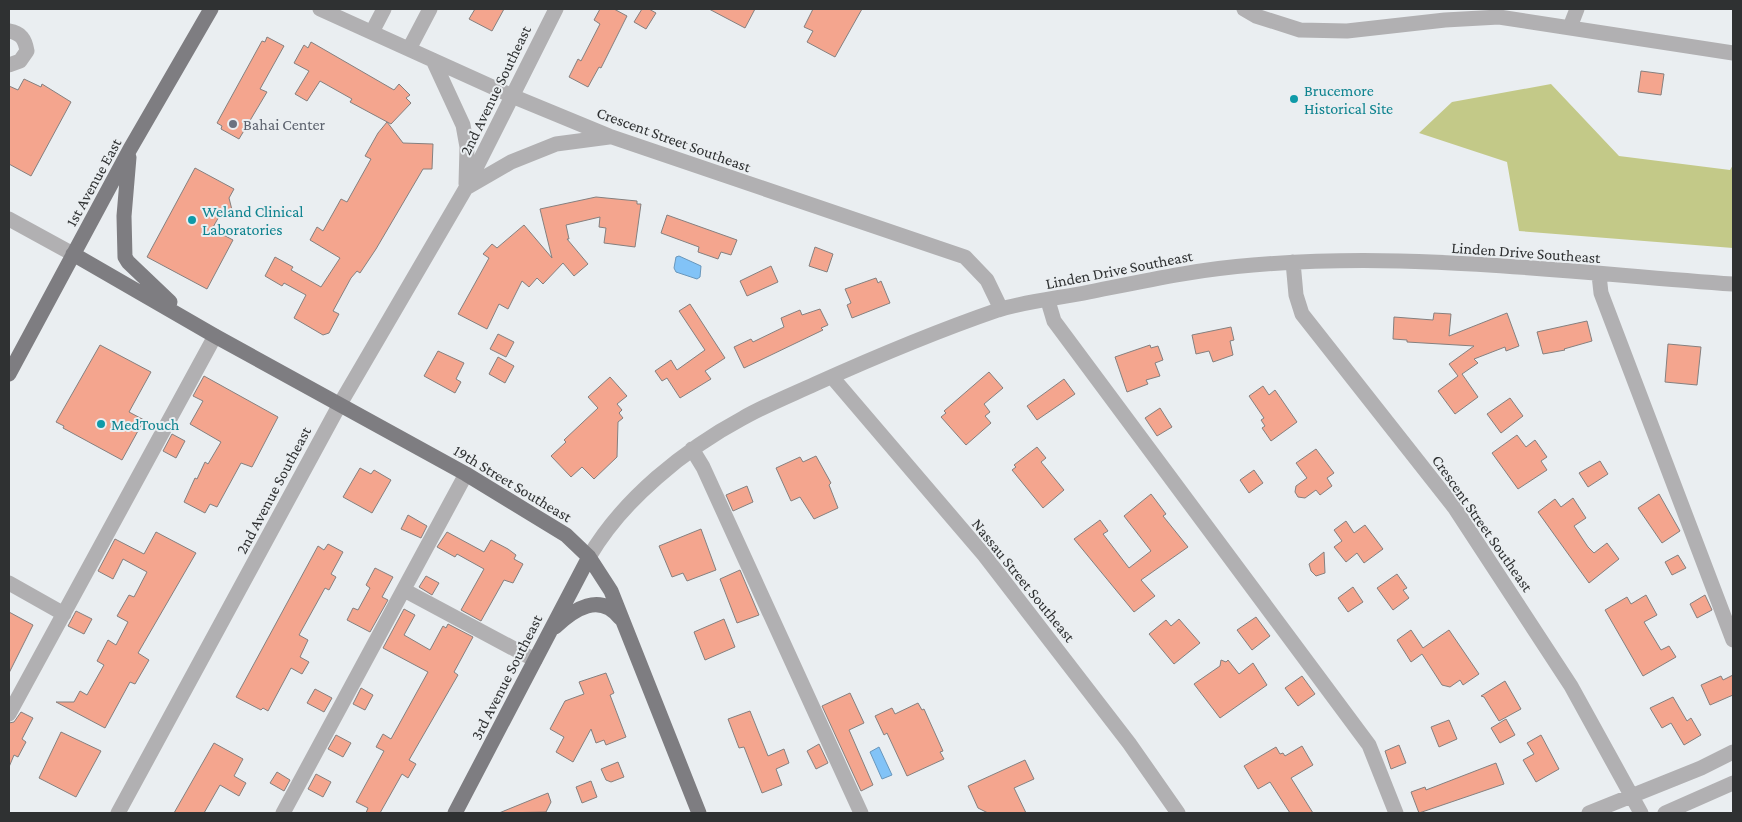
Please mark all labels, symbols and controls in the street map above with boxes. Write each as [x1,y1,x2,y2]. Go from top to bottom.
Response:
street label: 2nd Avenue Southeast [457,22,534,158]
place label: Brucemore Historical Site [1304,82,1393,117]
marker: Brucemore Historical Site [1288,93,1300,105]
street label: Crescent Street Southeast [594,104,754,176]
place label: Bahai Center [243,116,326,133]
marker: Bahai Center [227,118,239,130]
street label: 1st Avenue East [62,135,125,229]
place label: Weland Clinical Laboratories [202,203,304,238]
marker: Weland Clinical Laboratories [186,214,198,226]
street label: Linden Drive Southeast [1451,239,1602,266]
street label: Linden Drive Southeast [1044,247,1195,292]
place label: MedTouch [111,416,180,433]
marker: MedTouch [95,418,107,430]
street label: 2nd Avenue Southeast [233,423,315,557]
street label: 19th Street Southeast [451,441,575,526]
street label: Crescent Street Southeast [1429,452,1537,595]
street label: Nassau Street Southeast [969,515,1079,646]
street label: 3rd Avenue Southeast [467,611,546,743]

